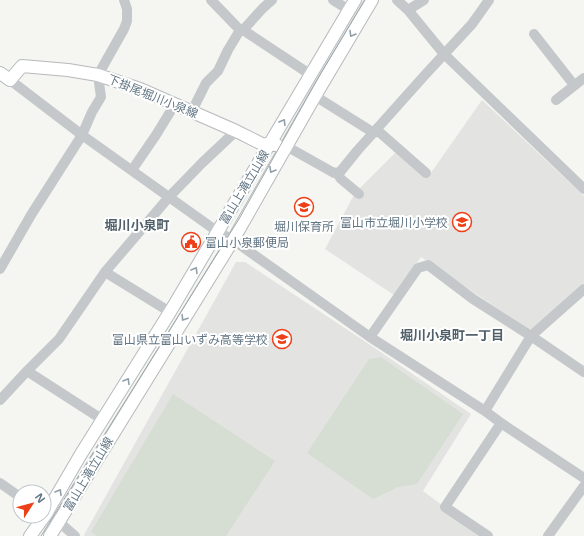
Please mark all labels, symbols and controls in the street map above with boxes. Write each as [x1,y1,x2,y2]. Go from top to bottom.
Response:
one-way arrow [349,30,357,37]
street label: 下掛尾堀川小泉線 [105,70,201,122]
one-way arrow [278,119,285,126]
street label: 富山上滝立山線 [215,147,273,227]
one-way arrow [270,166,277,173]
school or university icon: 堀川保育所 [293,196,315,218]
school or university icon: 富山市立堀川小学校 [451,211,473,233]
place label: 富山市立堀川小学校 [340,214,448,231]
district label: 堀川小泉町 [104,216,170,234]
place label: 堀川保育所 [274,218,334,235]
public building icon: 富山小泉郵便局 [180,231,202,253]
place label: 富山小泉郵便局 [205,234,289,251]
one-way arrow [190,267,197,274]
one-way arrow [182,314,189,321]
district label: 堀川小泉町一丁目 [400,326,504,344]
school or university icon: 富山県立富山いずみ高等学校 [271,328,293,350]
place label: 富山県立富山いずみ高等学校 [112,331,268,348]
one-way arrow [122,378,129,385]
street label: 富山上滝立山線 [59,434,117,514]
north arrow [12,484,52,524]
one-way arrow [55,489,62,496]
text: N [32,490,49,506]

